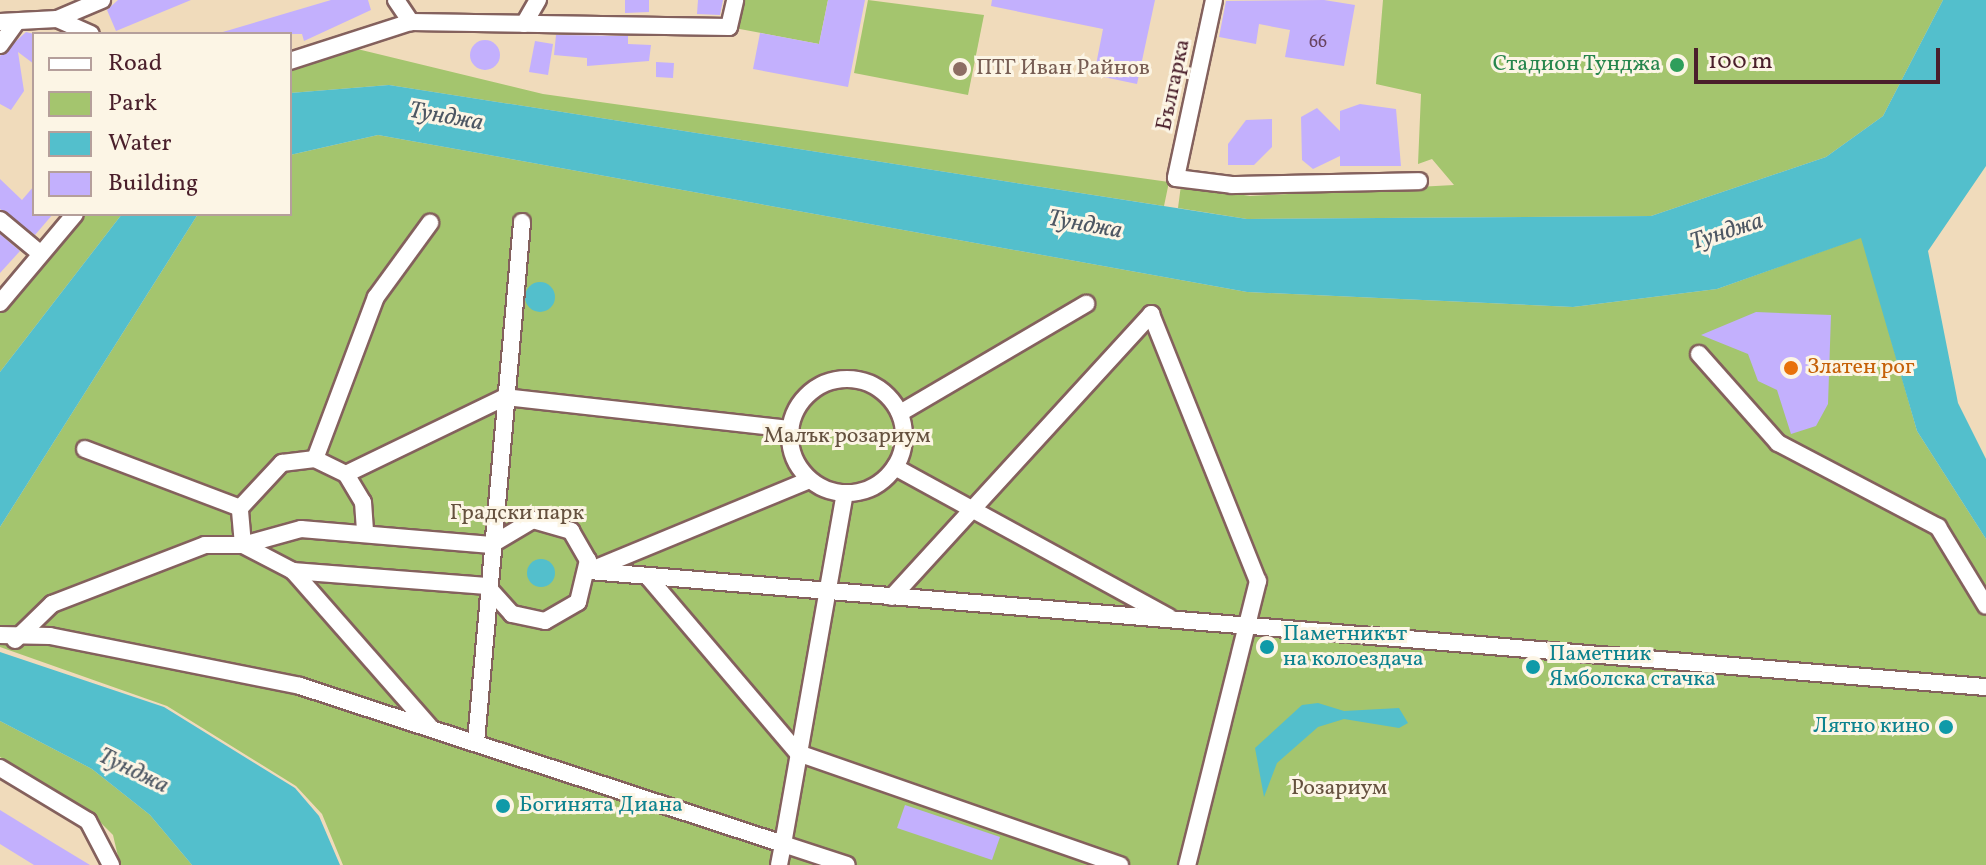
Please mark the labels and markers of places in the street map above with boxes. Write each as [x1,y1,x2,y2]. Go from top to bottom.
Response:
place label: Стадион Тунджа [1492,52,1661,78]
place label: ПТГ Иван Райнов [976,56,1151,82]
marker: Стадион Тунджа [1668,56,1686,74]
marker: ПТГ Иван Райнов [951,60,969,78]
place label: Златен рог [1807,355,1915,381]
marker: Златен рог [1782,359,1800,377]
place label: Паметникът на колоездача [1283,621,1424,672]
marker: Паметникът на колоездача [1258,638,1276,656]
place label: Паметник Ямболска стачка [1549,641,1716,692]
marker: Паметник Ямболска стачка [1524,658,1542,676]
place label: Лятно кино [1813,714,1930,740]
marker: Лятно кино [1937,718,1955,736]
place label: Богинята Диана [519,793,683,819]
marker: Богинята Диана [494,797,512,815]

